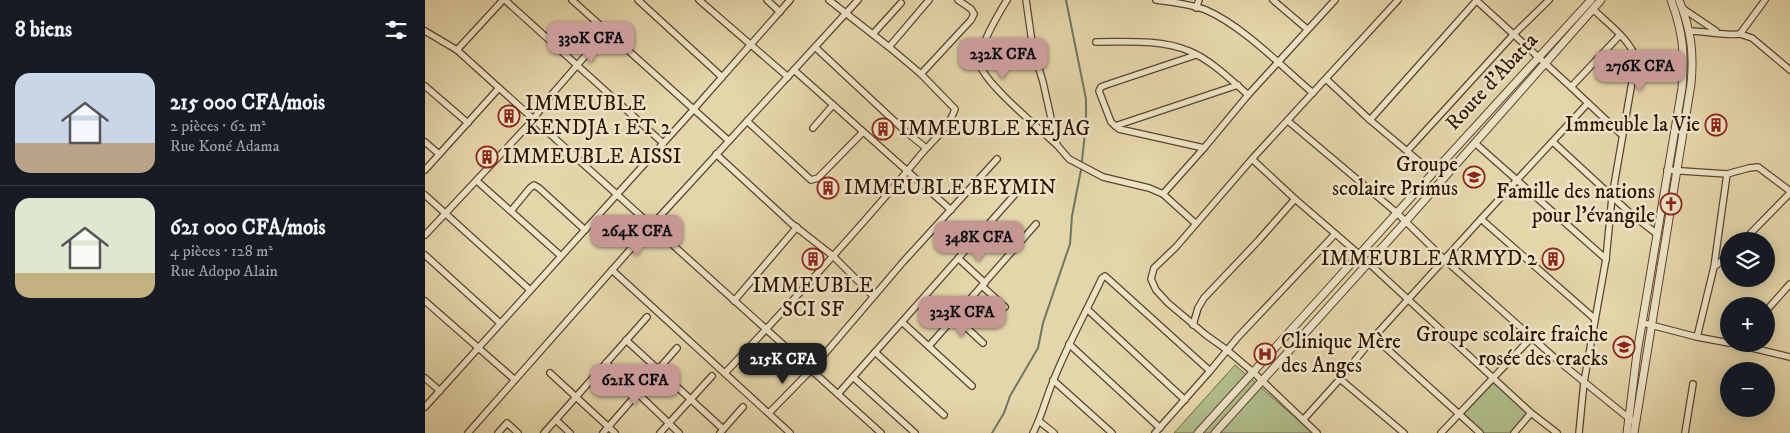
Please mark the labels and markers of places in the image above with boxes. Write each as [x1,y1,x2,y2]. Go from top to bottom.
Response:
pin: 330K CFA [539,22,643,64]
pin: 232K CFA [951,38,1055,80]
pin: 276K CFA [1588,49,1692,92]
place label: IMMEUBLE KENDJA 1 ET 2 [525,91,672,141]
building icon: IMMEUBLE KENDJA 1 ET 2 [497,104,521,128]
place label: Immeuble la Vie [1565,112,1700,138]
building icon: Immeuble la Vie [1704,113,1728,137]
place label: IMMEUBLE KEJAG [899,116,1091,142]
building icon: IMMEUBLE KEJAG [871,117,895,141]
place label: IMMEUBLE AISSI [503,144,681,170]
building icon: IMMEUBLE AISSI [475,145,499,169]
place label: Groupe scolaire Primus [1332,152,1458,202]
school or university icon: Groupe scolaire Primus [1462,165,1486,189]
place label: IMMEUBLE BEYMIN [844,175,1056,201]
building icon: IMMEUBLE BEYMIN [816,176,840,200]
place label: Famille des nations pour l'évangile [1496,179,1655,229]
church icon: Famille des nations pour l'évangile [1659,192,1683,216]
pin: 264K CFA [585,214,689,257]
pin: 348K CFA [927,220,1031,263]
place label: IMMEUBLE ARMYD 2 [1321,246,1538,272]
building icon: IMMEUBLE SCI SF [801,247,825,271]
building icon: IMMEUBLE ARMYD 2 [1541,247,1565,271]
place label: IMMEUBLE SCI SF [752,273,874,323]
pin: 323K CFA [910,296,1014,338]
place label: Groupe scolaire fraîche rosée des cracks [1416,322,1608,372]
place label: Clinique Mère des Anges [1281,329,1401,379]
school or university icon: Groupe scolaire fraîche rosée des cracks [1612,335,1636,359]
pin: 215K CFA [731,342,835,385]
hospital icon: Clinique Mère des Anges [1253,342,1277,366]
pin: 621K CFA [583,364,687,406]

